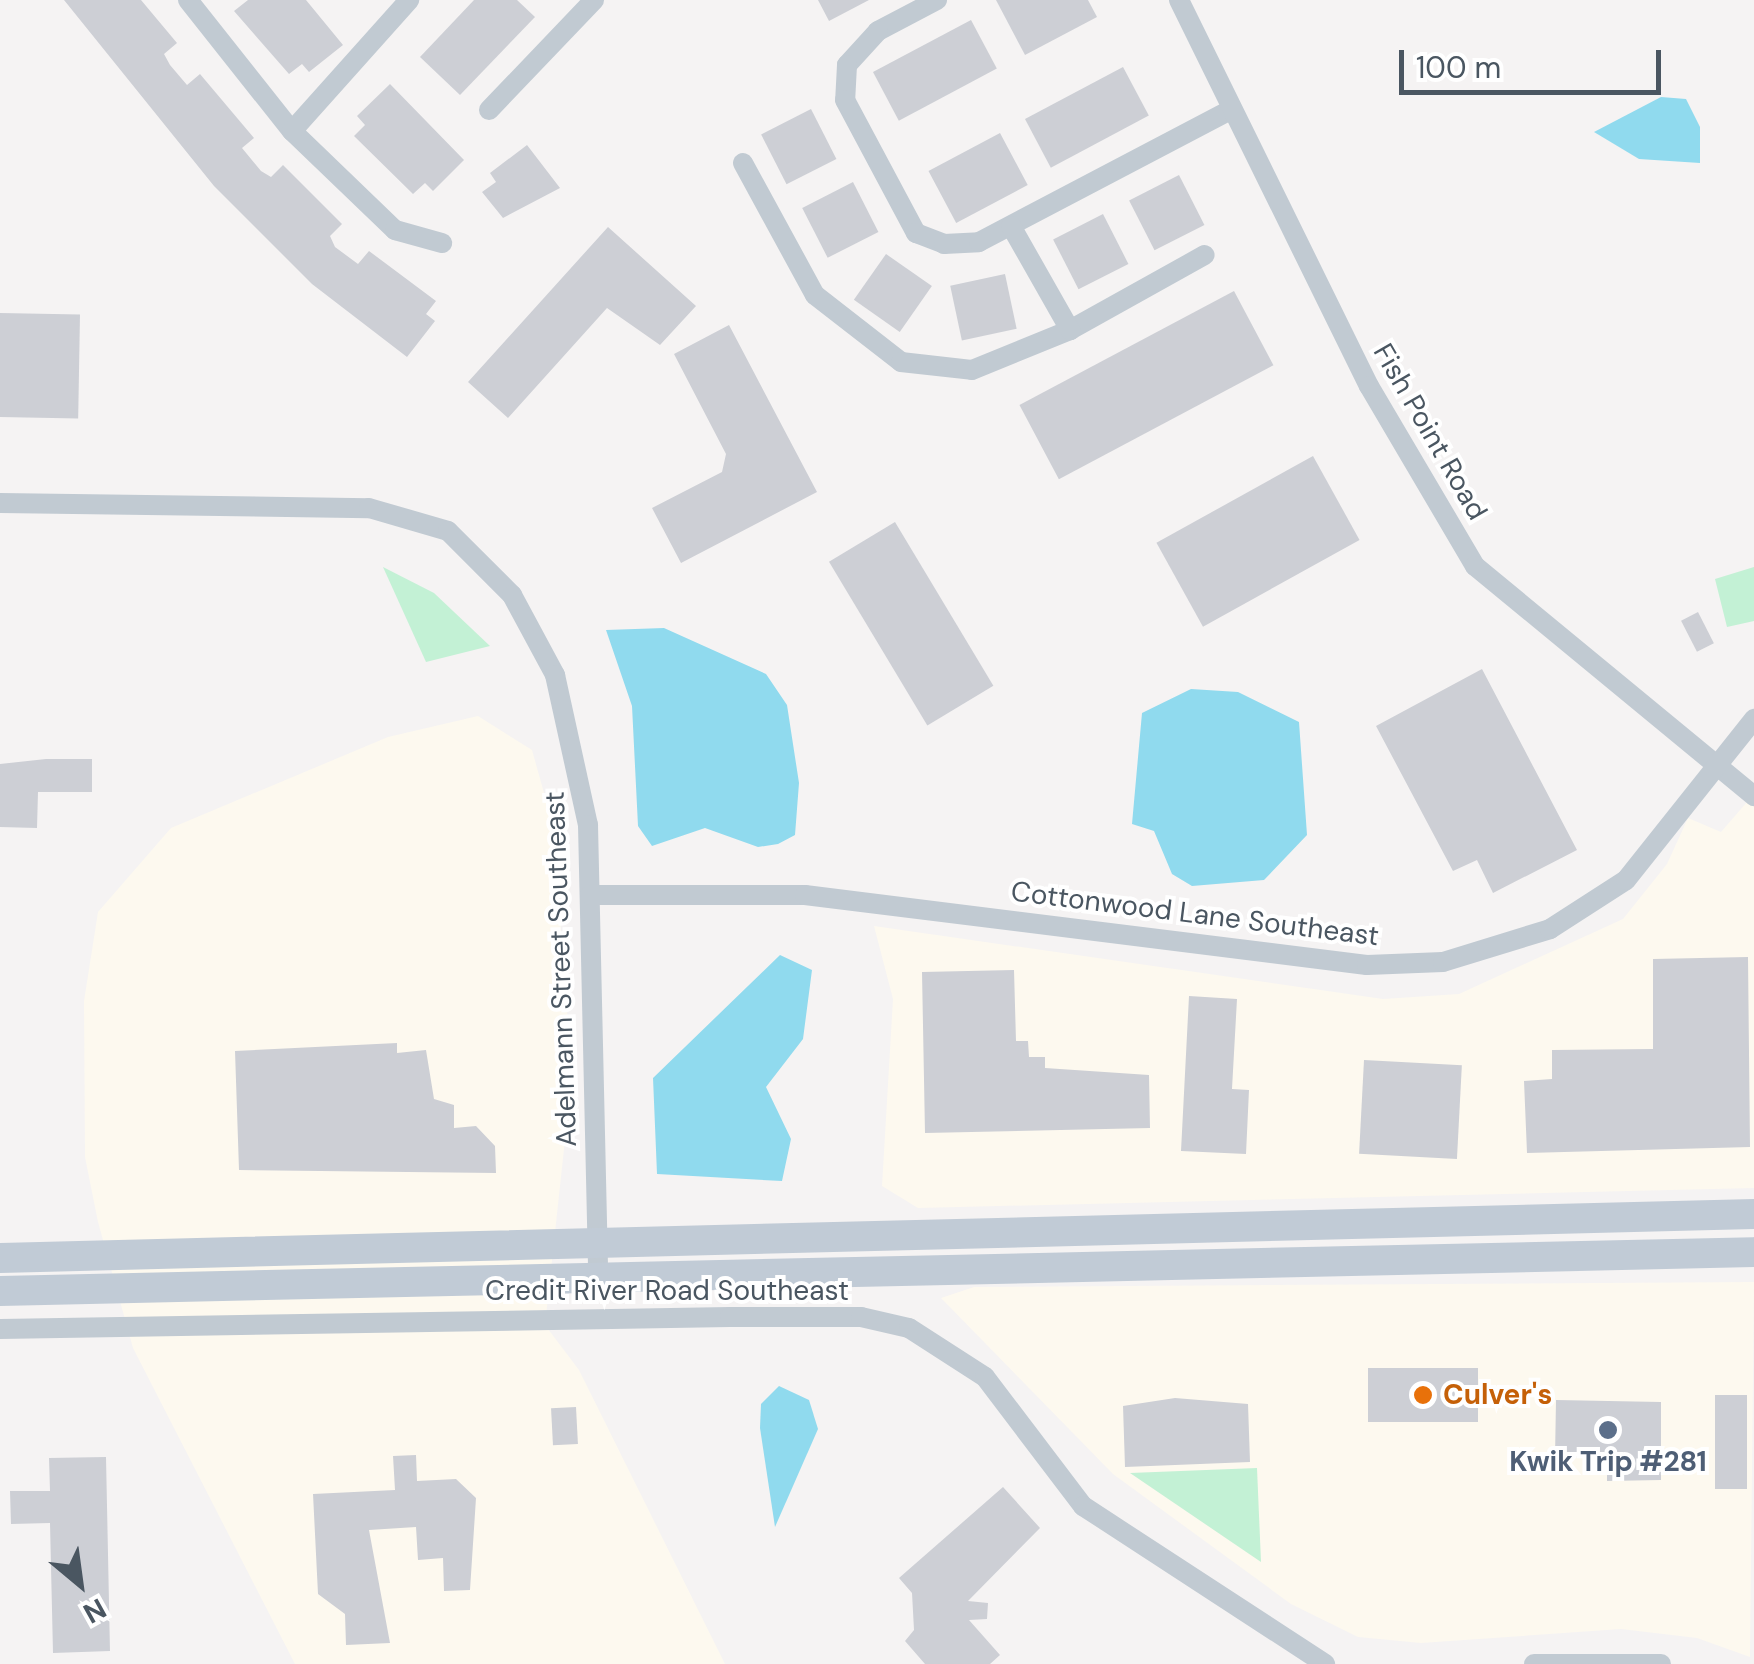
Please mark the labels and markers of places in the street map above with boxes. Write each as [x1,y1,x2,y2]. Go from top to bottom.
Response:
place label: Culver's [1443,1378,1552,1412]
marker: Culver's [1412,1384,1434,1406]
marker: Kwik Trip #281 [1597,1419,1619,1441]
place label: Kwik Trip #281 [1509,1445,1707,1479]

